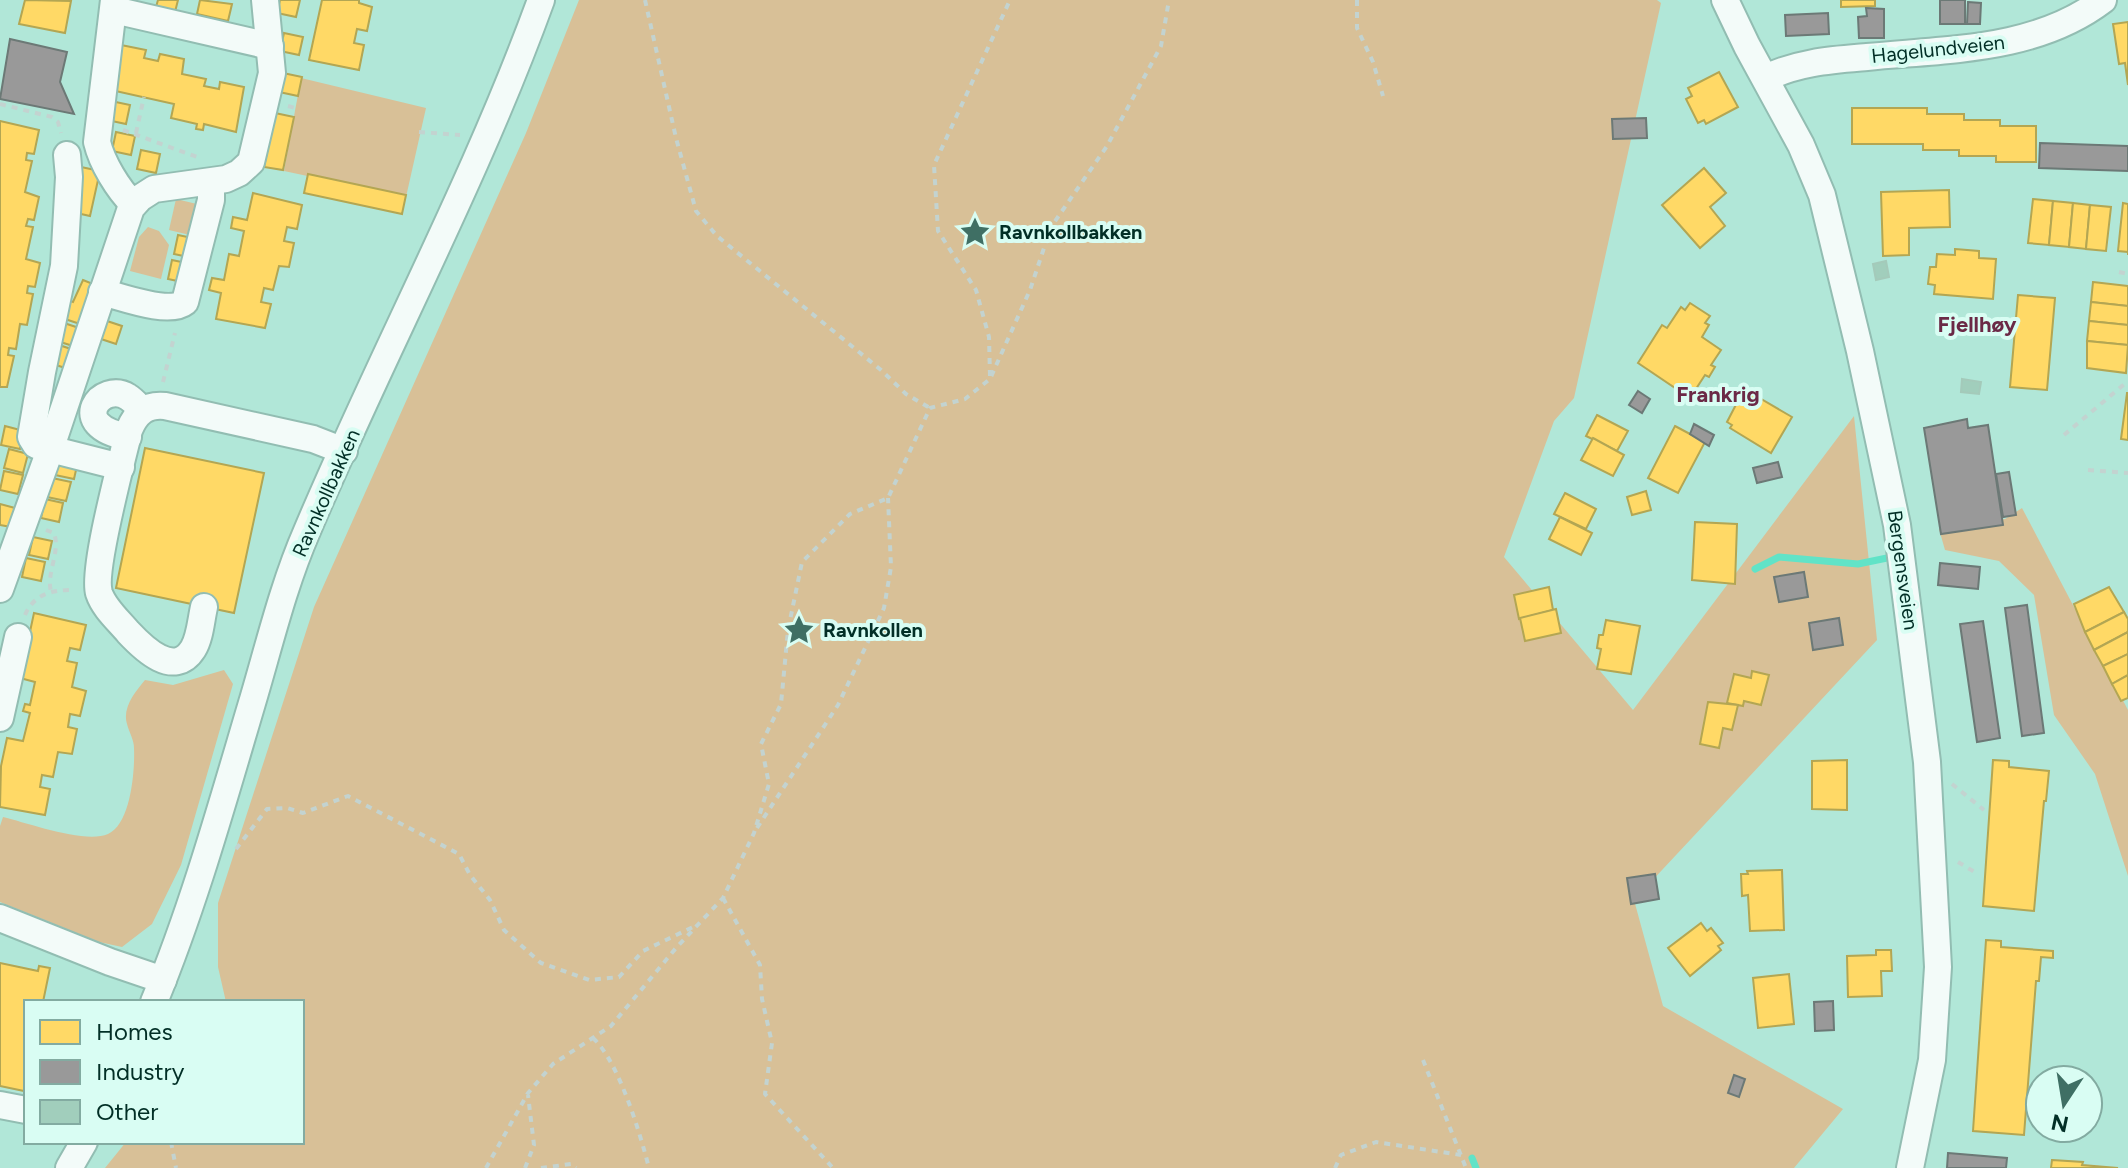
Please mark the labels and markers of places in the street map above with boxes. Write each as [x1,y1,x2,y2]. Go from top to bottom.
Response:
place icon: Ravnkollbakken [958,215,992,249]
place label: Ravnkollbakken [999,220,1142,244]
place icon: Ravnkollen [782,613,816,647]
place label: Ravnkollen [823,618,923,642]

